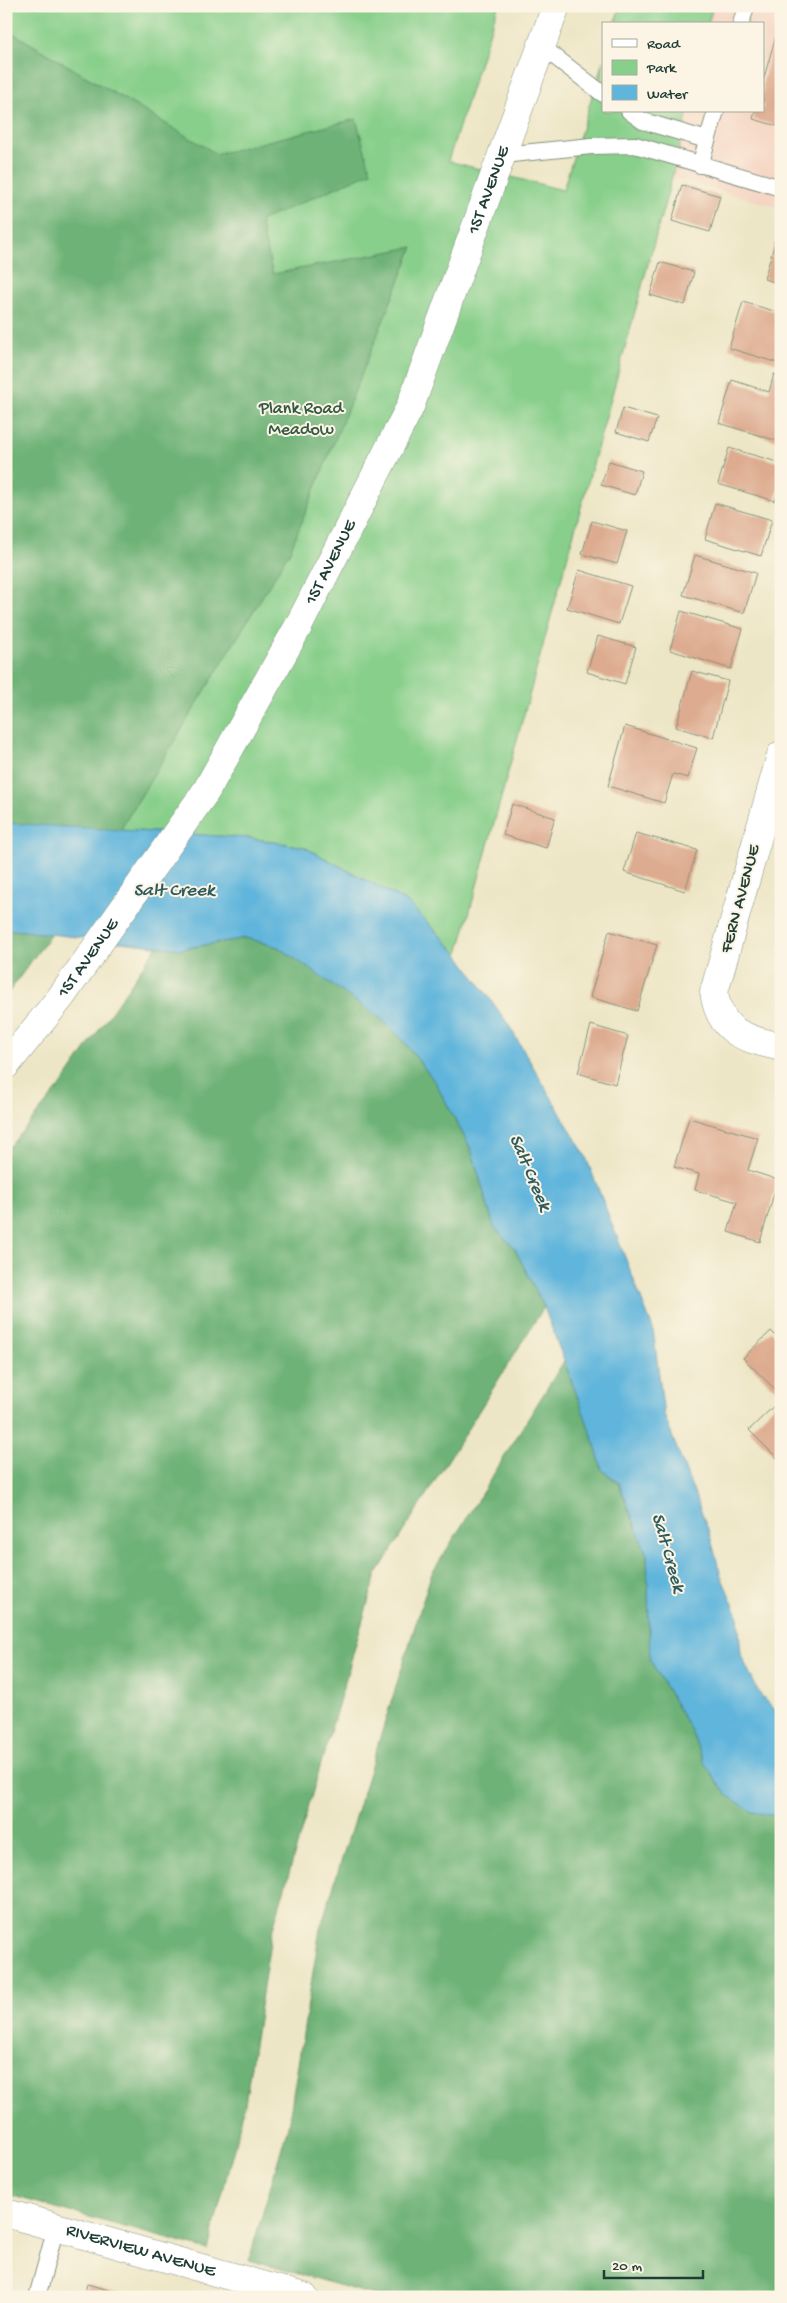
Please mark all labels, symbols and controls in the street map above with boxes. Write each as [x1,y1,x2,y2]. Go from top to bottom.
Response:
legend [602,22,764,112]
text: Road [647,36,681,54]
text: Park [646,60,677,78]
text: Water [647,86,689,104]
street label: 1ST AVENUE [463,143,515,238]
park label: Plank Road Meadow [258,399,344,441]
street label: 1ST AVENUE [300,516,362,609]
street label: FERN AVENUE [716,842,766,956]
water label: Salt Creek [134,880,216,903]
street label: 1ST AVENUE [53,914,124,1003]
water label: Salt Creek [503,1131,556,1216]
water label: Salt Creek [645,1511,690,1597]
street label: RIVERVIEW AVENUE [63,2220,219,2282]
scale bar [604,2248,703,2280]
text: 20 m [612,2258,642,2276]

